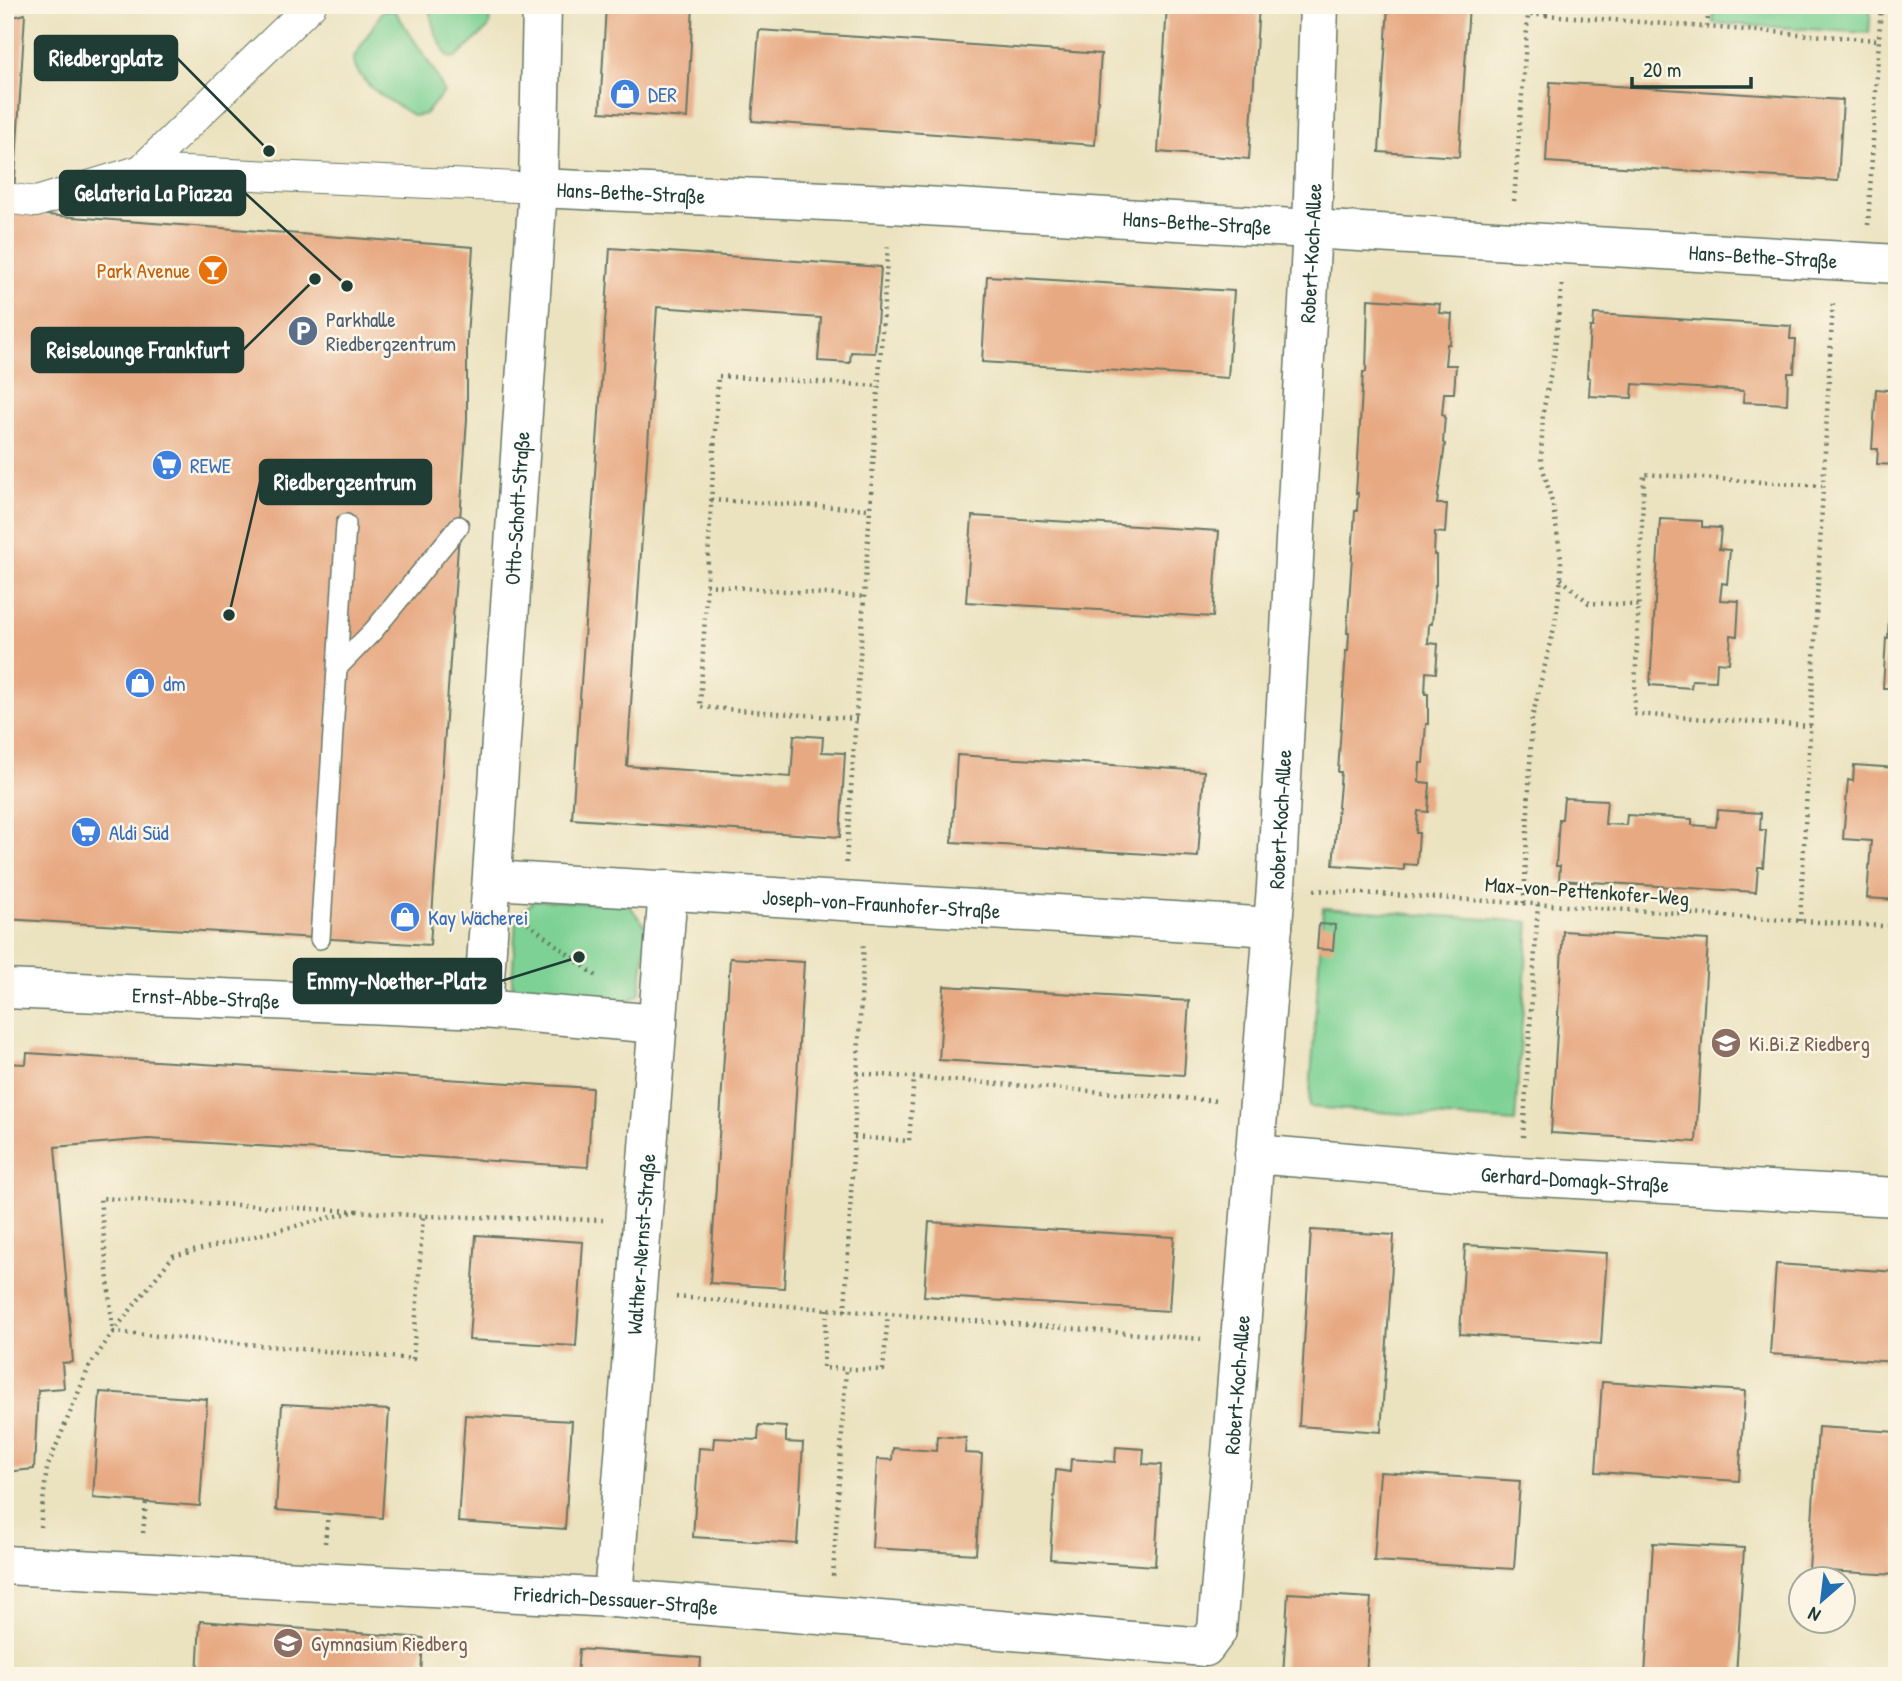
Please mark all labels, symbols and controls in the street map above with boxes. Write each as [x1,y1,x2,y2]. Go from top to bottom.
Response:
callout: Riedbergplatz [35,36,177,80]
text: Riedbergplatz [49,42,163,74]
scale bar [1632,46,1752,90]
text: 20 m [1643,55,1681,84]
shop icon: DER [608,77,642,111]
place label: DER [648,80,677,109]
callout: Gelateria La Piazza [60,171,245,215]
street label: Hans-Bethe-Straße [556,174,706,210]
text: Gelateria La Piazza [74,177,232,208]
street label: Robert-Koch-Allee [1292,183,1328,324]
street label: Hans-Bethe-Straße [1122,203,1272,241]
street label: Hans-Bethe-Straße [1688,237,1838,275]
bar icon: Park Avenue [196,253,230,287]
place label: Park Avenue [97,256,190,285]
place label: Parkhalle Riedbergzentrum [326,305,456,358]
parking icon: Parkhalle Riedbergzentrum [286,314,320,348]
callout: Reiselounge Frankfurt [32,328,243,372]
text: Reiselounge Frankfurt [46,334,231,366]
street label: Otto-Schott-Straße [497,430,536,586]
supermarket icon: REWE [150,448,184,482]
place label: REWE [190,451,231,480]
callout: Riedbergzentrum [260,460,431,504]
text: Riedbergzentrum [274,466,417,498]
shop icon: dm [123,666,157,700]
place label: dm [163,669,185,698]
street label: Robert-Koch-Allee [1261,749,1298,890]
supermarket icon: Aldi Süd [69,815,103,849]
place label: Aldi Süd [109,818,169,847]
street label: Max-von-Pettenkofer-Weg [1484,869,1690,913]
street label: Joseph-von-Fraunhofer-Straße [761,882,1001,925]
shop icon: Kay Wächerei [388,900,422,934]
place label: Kay Wächerei [428,903,529,932]
callout: Emmy-Noether-Platz [294,959,501,1003]
text: Emmy-Noether-Platz [307,965,487,997]
street label: Ernst-Abbe-Straße [131,980,280,1015]
school or university icon: Ki.Bi.Z Riedberg [1709,1026,1743,1060]
place label: Ki.Bi.Z Riedberg [1749,1029,1870,1058]
street label: Walther-Nernst-Straße [619,1153,662,1336]
street label: Gerhard-Domagk-Straße [1480,1159,1670,1199]
street label: Robert-Koch-Allee [1217,1314,1257,1456]
north arrow [1786,1566,1856,1636]
street label: Friedrich-Dessauer-Straße [512,1578,719,1621]
text: N [1803,1601,1825,1629]
school or university icon: Gymnasium Riedberg [271,1626,305,1660]
place label: Gymnasium Riedberg [311,1629,468,1658]

